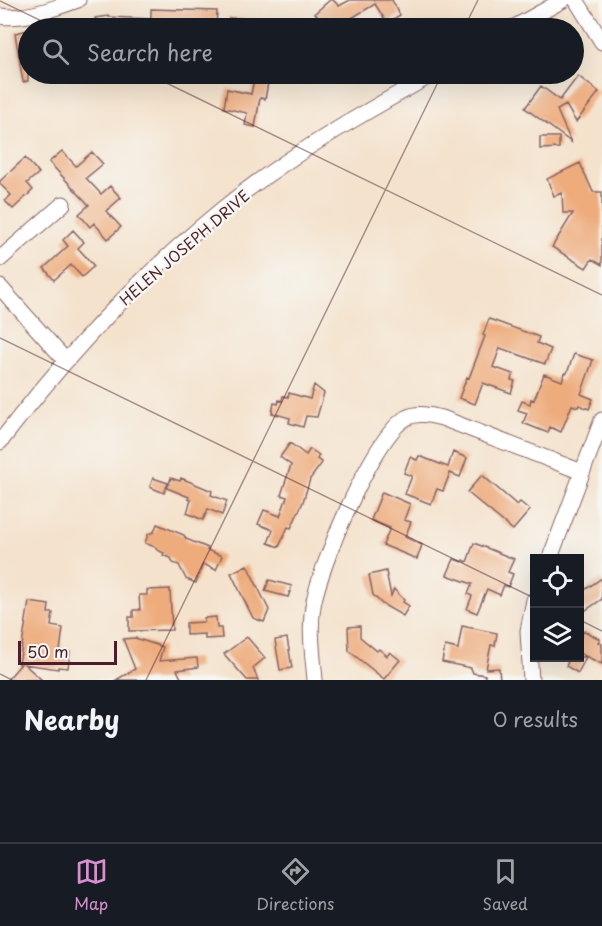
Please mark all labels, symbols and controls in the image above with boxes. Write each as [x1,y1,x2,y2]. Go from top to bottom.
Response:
search box [18,18,584,84]
icon: search [39,35,72,68]
text: Search here [87,35,213,68]
street label: HELEN JOSEPH DRIVE [114,184,254,310]
map controls [530,554,584,662]
button: locate [530,554,584,608]
button: layers [530,608,584,662]
scale bar [18,638,117,666]
text: 50 m [27,639,68,663]
text: Nearby [24,700,119,739]
text: 0 results [493,704,578,734]
tab: Map [74,855,108,915]
tab: Directions [256,855,334,915]
tab: Saved [482,855,528,915]

